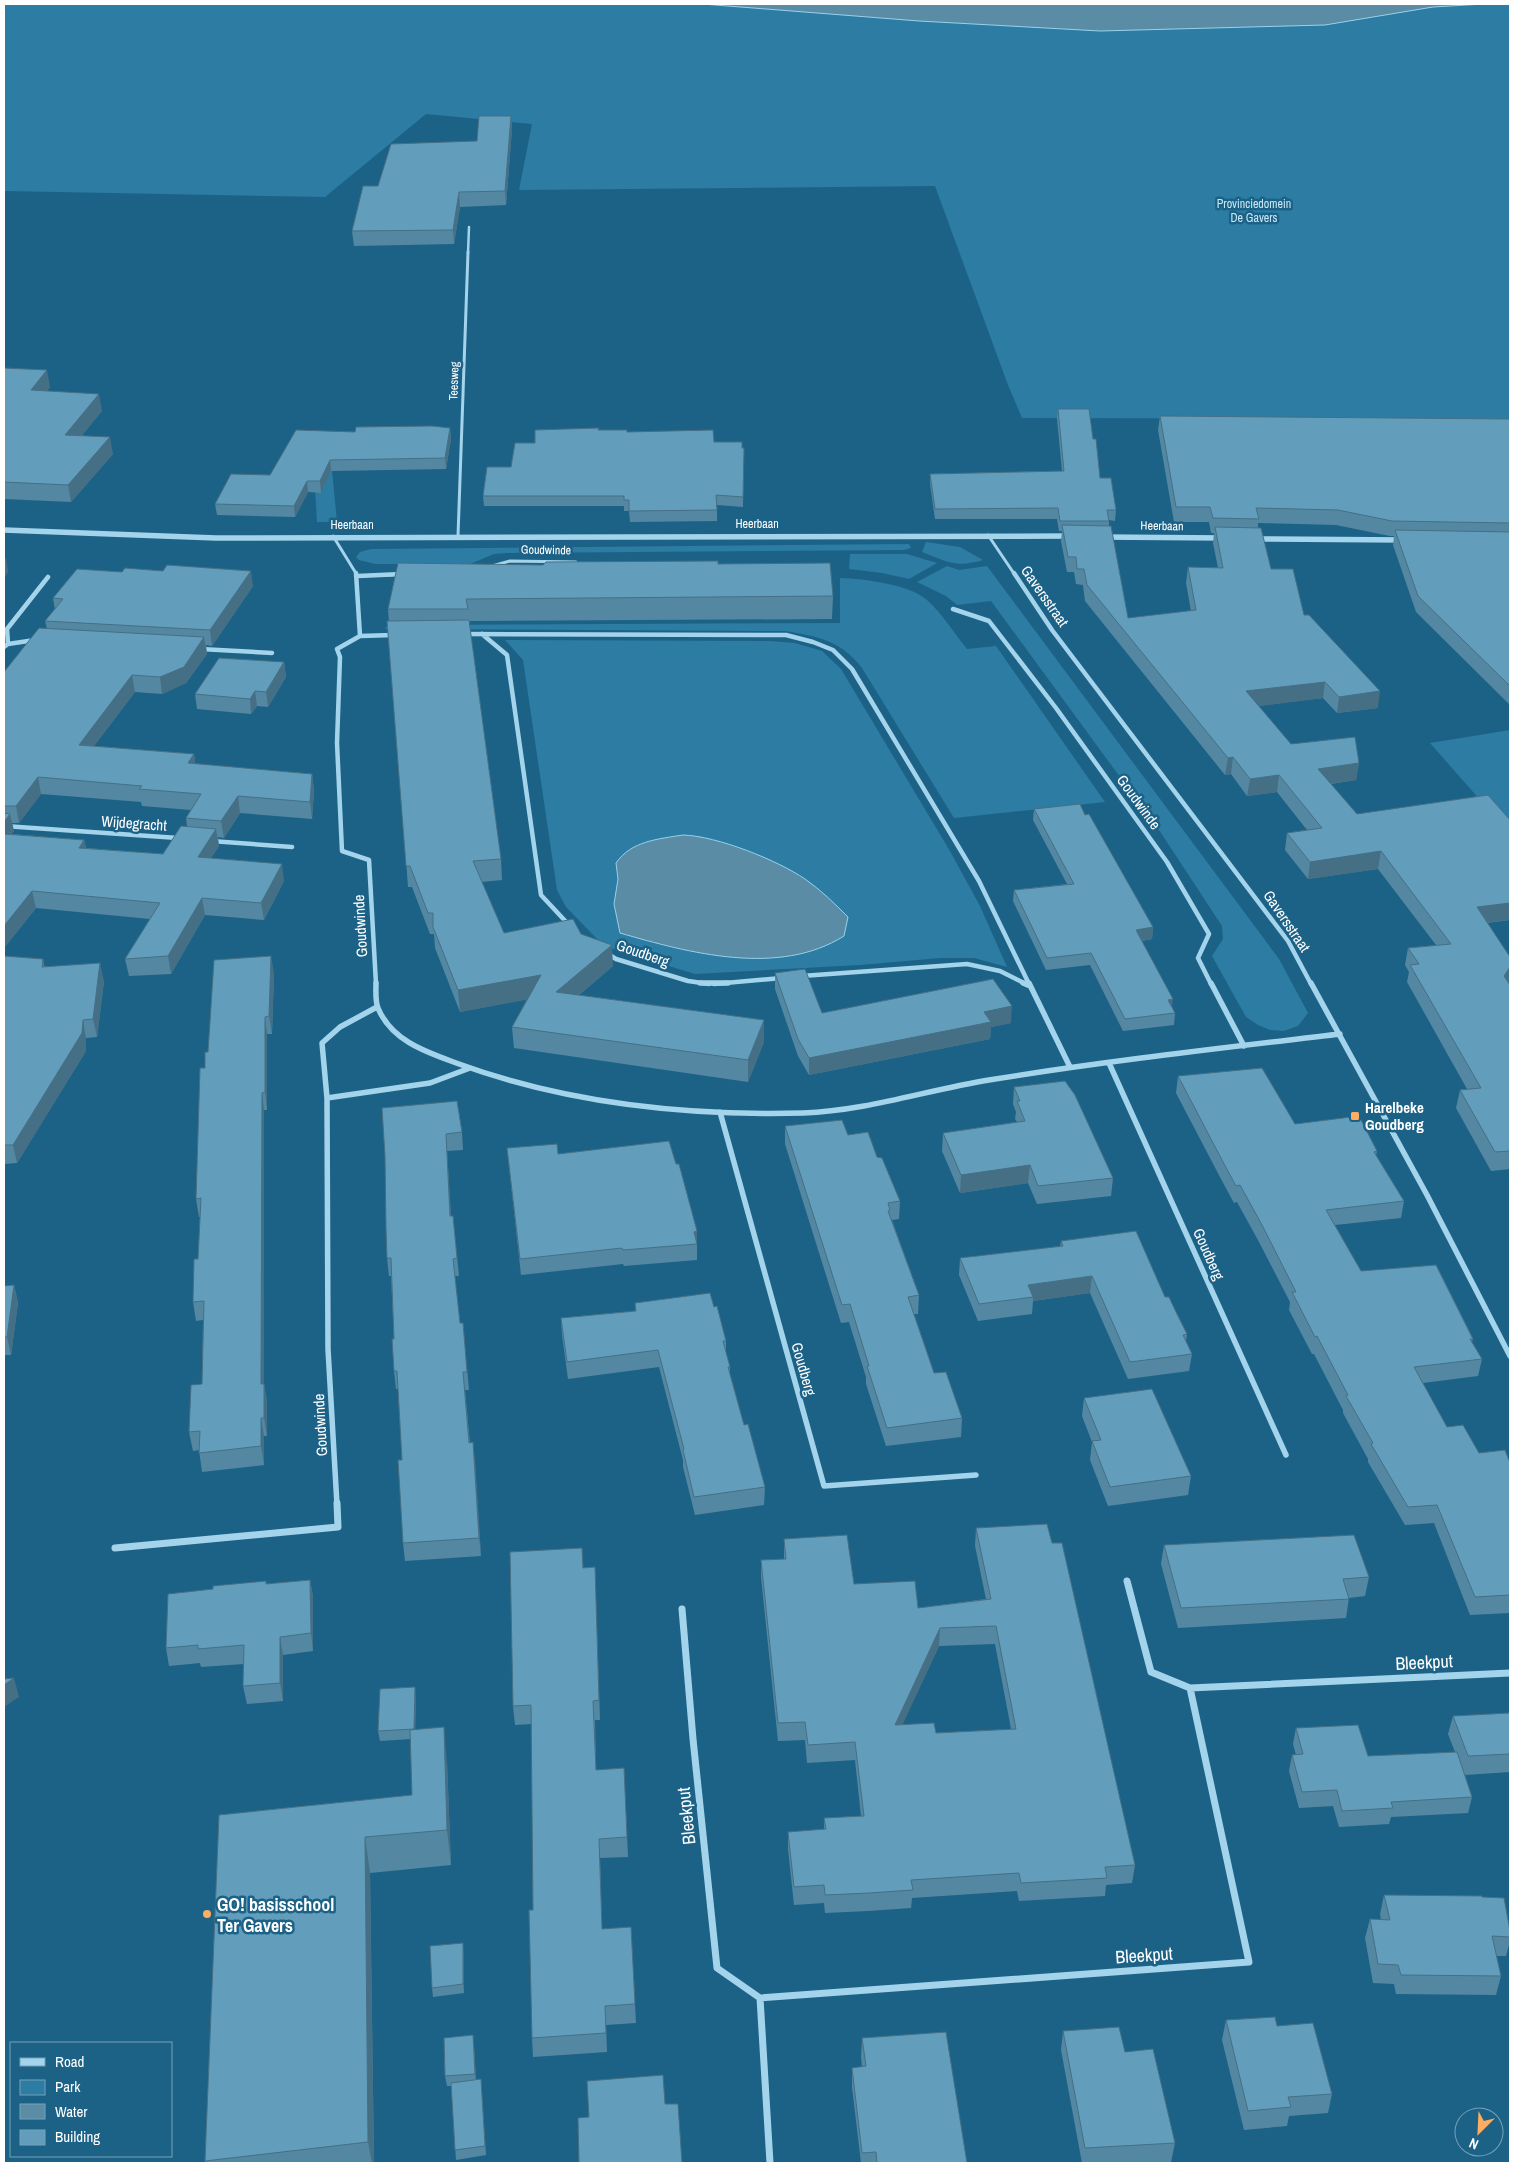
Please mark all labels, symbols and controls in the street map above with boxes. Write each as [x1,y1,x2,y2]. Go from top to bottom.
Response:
park label: Provinciedomein De Gavers [1217,196,1291,226]
street label: Teesweg [445,361,463,401]
street label: Heerbaan [735,516,779,532]
street label: Heerbaan [330,517,374,533]
street label: Heerbaan [1140,518,1184,534]
street label: Goudwinde [521,542,571,558]
street label: Gaversstraat [1016,561,1074,631]
street label: Goudwinde [1112,770,1166,834]
street label: Wijdegracht [101,810,168,836]
street label: Gaversstraat [1259,886,1316,957]
street label: Goudwinde [348,894,372,958]
street label: Goudberg [614,934,672,972]
place label: Harelbeke Goudberg [1365,1097,1424,1135]
marker: Harelbeke Goudberg [1349,1110,1361,1122]
street label: Goudberg [1188,1225,1230,1283]
street label: Goudberg [786,1340,822,1398]
street label: Goudwinde [308,1393,332,1457]
street label: Bleekput [1395,1648,1453,1676]
street label: Bleekput [671,1786,701,1846]
place label: GO! basisschool Ter Gavers [217,1892,334,1938]
marker: GO! basisschool Ter Gavers [201,1908,213,1920]
street label: Bleekput [1114,1941,1174,1969]
legend [10,2042,172,2157]
text: Road [55,2051,84,2072]
text: Park [55,2076,81,2097]
text: Water [55,2101,87,2122]
north arrow [1454,2107,1504,2157]
text: Building [55,2126,100,2147]
text: N [1466,2134,1481,2154]

